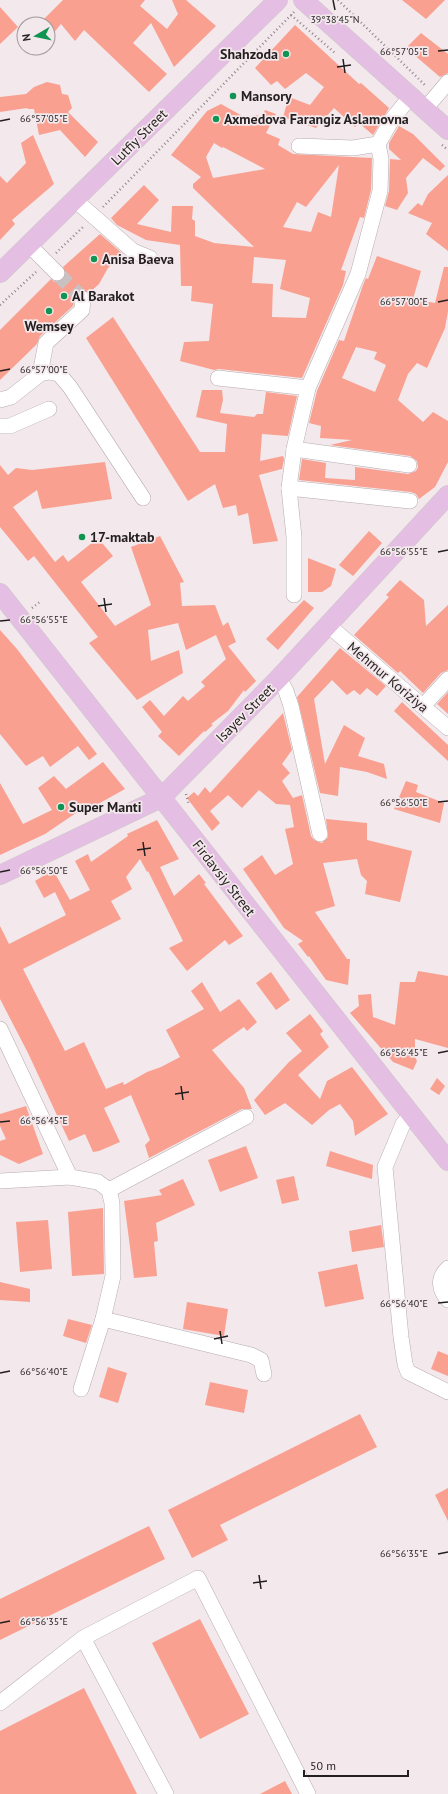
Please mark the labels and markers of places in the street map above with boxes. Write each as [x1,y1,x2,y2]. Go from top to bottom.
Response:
place label: Shahzoda [220,45,278,63]
marker: Shahzoda [281,49,291,59]
place label: Mansory [241,87,292,105]
marker: Mansory [228,91,238,101]
place label: Axmedova Farangiz Aslamovna [224,110,409,128]
marker: Axmedova Farangiz Aslamovna [211,114,221,124]
place label: Anisa Baeva [102,250,174,268]
marker: Anisa Baeva [89,254,99,264]
place label: Al Barakot [72,287,134,305]
marker: Al Barakot [59,291,69,301]
marker: Wemsey [44,306,54,316]
place label: Wemsey [24,317,74,335]
place label: 17-maktab [90,528,155,546]
marker: 17-maktab [77,532,87,542]
place label: Super Manti [69,798,142,816]
marker: Super Manti [56,802,66,812]

